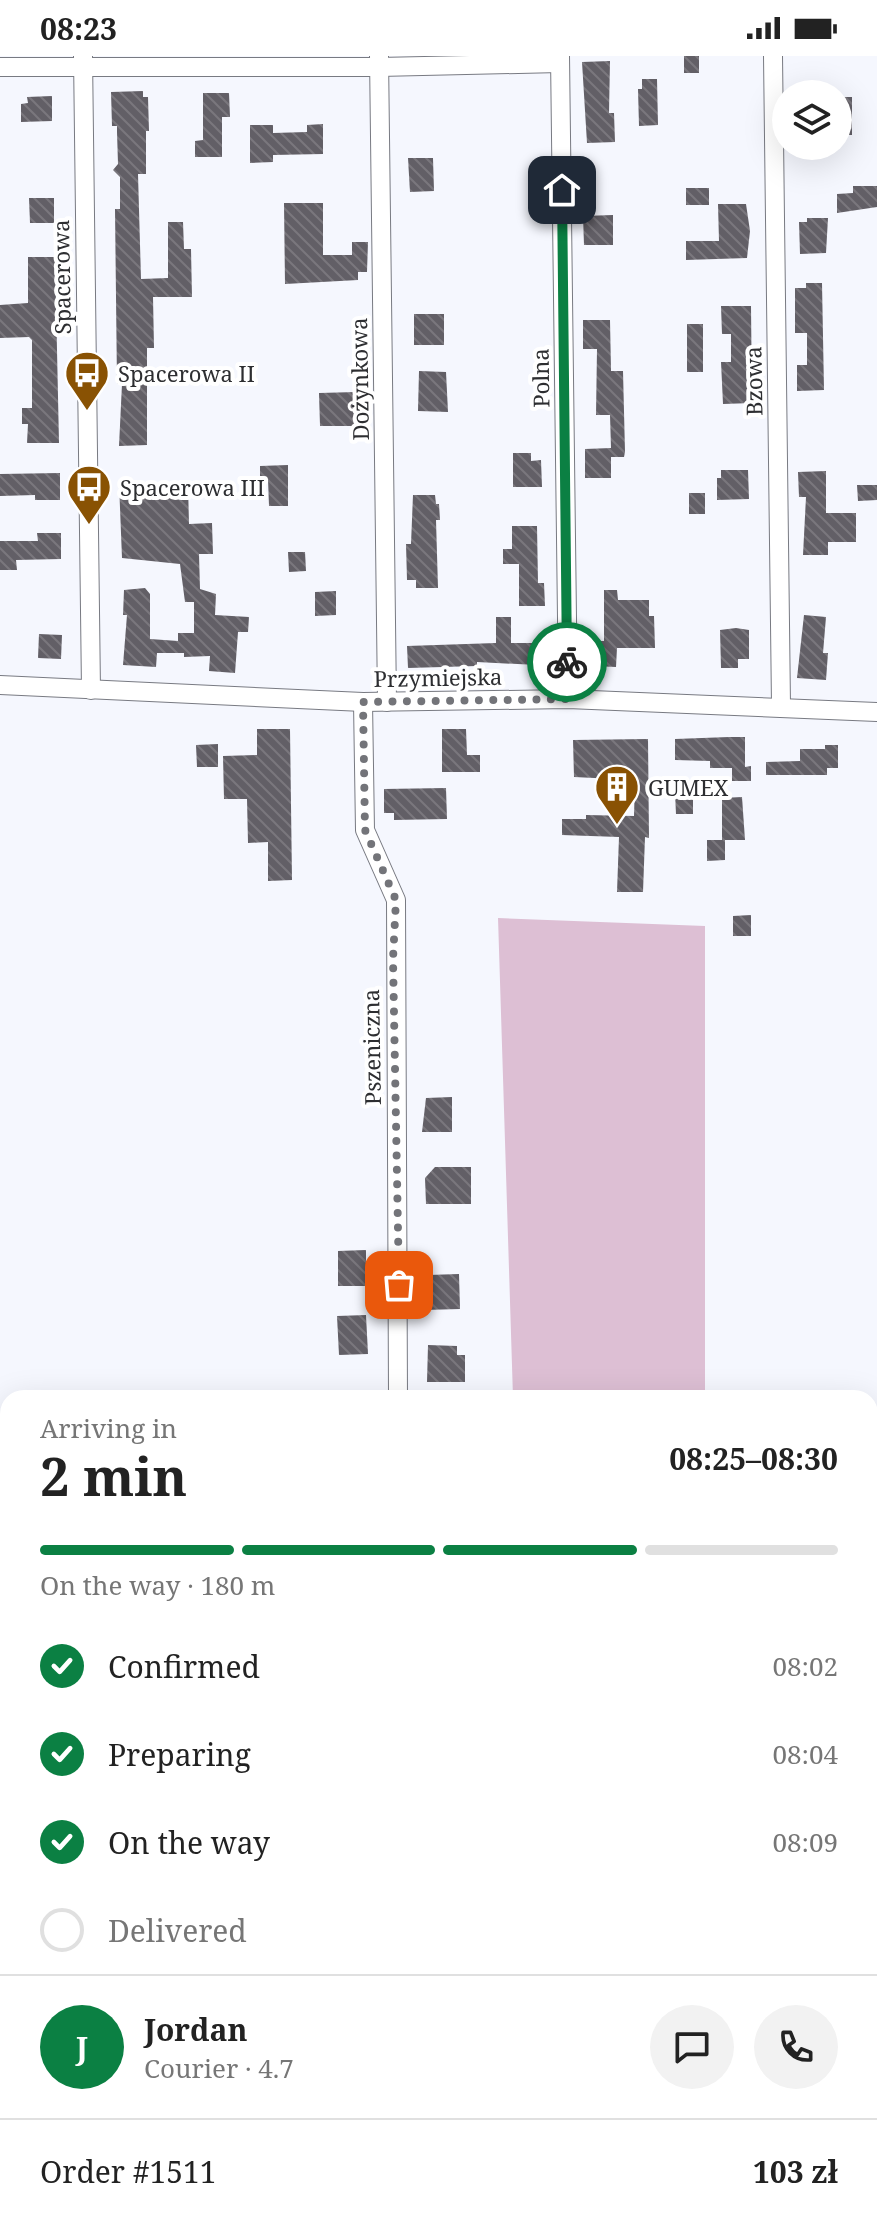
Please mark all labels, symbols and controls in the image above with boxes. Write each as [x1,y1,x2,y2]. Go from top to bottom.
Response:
text: 08:23 [40,8,117,49]
map controls [772,80,852,160]
button: layers [772,80,852,160]
pin [528,156,596,224]
icon: home [540,168,584,212]
street label: Spacerowa [45,219,77,335]
street label: Dożynkowa [343,317,375,441]
street label: Bzowa [737,346,769,416]
street label: Polna [524,348,556,408]
bus stop icon: Spacerowa II [63,349,111,412]
place label: Spacerowa II [118,358,255,388]
bus stop icon: Spacerowa III [65,463,113,526]
place label: Spacerowa III [120,472,265,502]
courier [527,622,607,702]
icon: bike [545,640,589,684]
street label: Przymiejska [373,661,503,693]
building icon: GUMEX [593,763,641,826]
place label: GUMEX [648,772,729,802]
street label: Pszeniczna [355,989,387,1105]
pin [365,1251,433,1319]
icon: bag [377,1263,421,1307]
text: Arriving in [40,1410,177,1446]
text: 08:25–08:30 [669,1438,838,1479]
text: 2 min [40,1440,187,1511]
text: On the way · 180 m [40,1567,275,1603]
icon: check [40,1644,84,1688]
text: Confirmed [108,1646,260,1687]
text: 08:02 [772,1648,838,1684]
icon: check [40,1732,84,1776]
text: Preparing [108,1734,251,1775]
text: 08:04 [772,1736,838,1772]
icon: check [40,1820,84,1864]
text: On the way [108,1822,270,1863]
text: 08:09 [772,1824,838,1860]
text: Delivered [108,1910,247,1951]
button: chat [650,2005,734,2089]
button: phone [754,2005,838,2089]
text: Jordan [144,2009,247,2050]
text: J [76,2027,88,2068]
text: Courier · 4.7 [144,2050,294,2086]
text: Order #1511 [40,2151,217,2192]
text: 103 zł [753,2151,838,2192]

